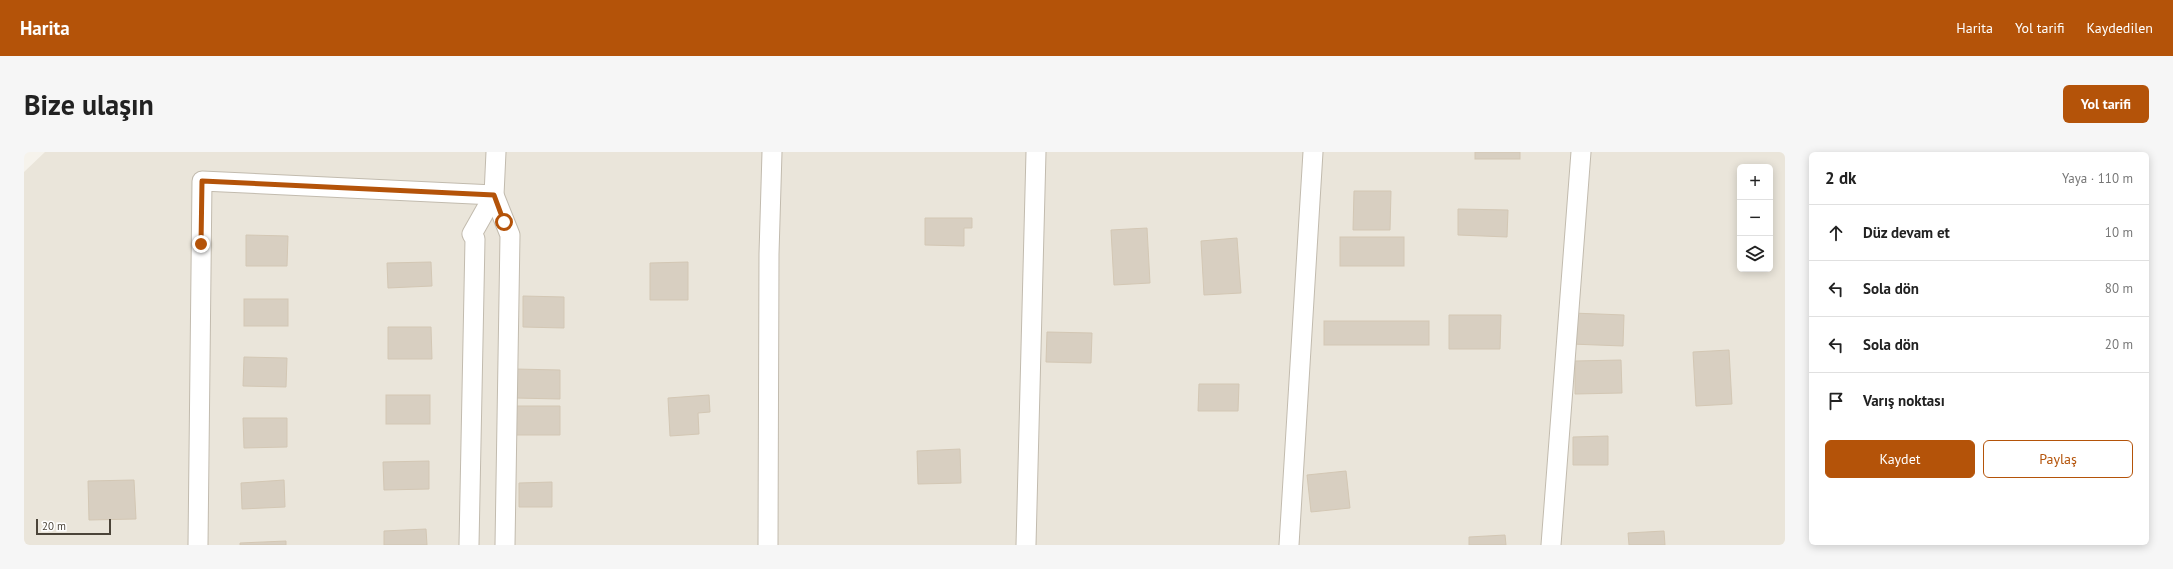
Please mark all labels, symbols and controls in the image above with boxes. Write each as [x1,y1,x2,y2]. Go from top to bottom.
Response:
text: Harita [20,16,70,40]
text: Harita [1956,19,1993,37]
text: Yol tarifi [2015,19,2065,37]
text: Kaydedilen [2087,19,2153,37]
button: Yol tarifi [2063,85,2149,123]
text: Bize ulaşın [24,86,154,123]
map controls [1737,164,1773,272]
button: + [1737,164,1773,200]
text: 2 dk [1825,167,1856,189]
text: Yaya · 110 m [2062,170,2133,187]
button: − [1737,200,1773,236]
route start [495,213,513,231]
icon: ahead [1825,222,1847,244]
text: Düz devam et [1863,223,1950,242]
text: 10 m [2105,224,2133,241]
route end [192,235,210,253]
button: layers [1737,236,1773,272]
icon: left [1825,278,1847,300]
text: Sola dön [1863,279,1919,298]
text: 80 m [2105,280,2133,297]
icon: left [1825,334,1847,356]
text: Sola dön [1863,335,1919,354]
text: 20 m [2105,336,2133,353]
icon: arrive [1825,390,1847,412]
text: Varış noktası [1863,391,1945,410]
button: Kaydet [1825,440,1975,478]
button: Paylaş [1983,440,2133,478]
scale bar [36,517,111,536]
text: 20 m [42,519,66,533]

